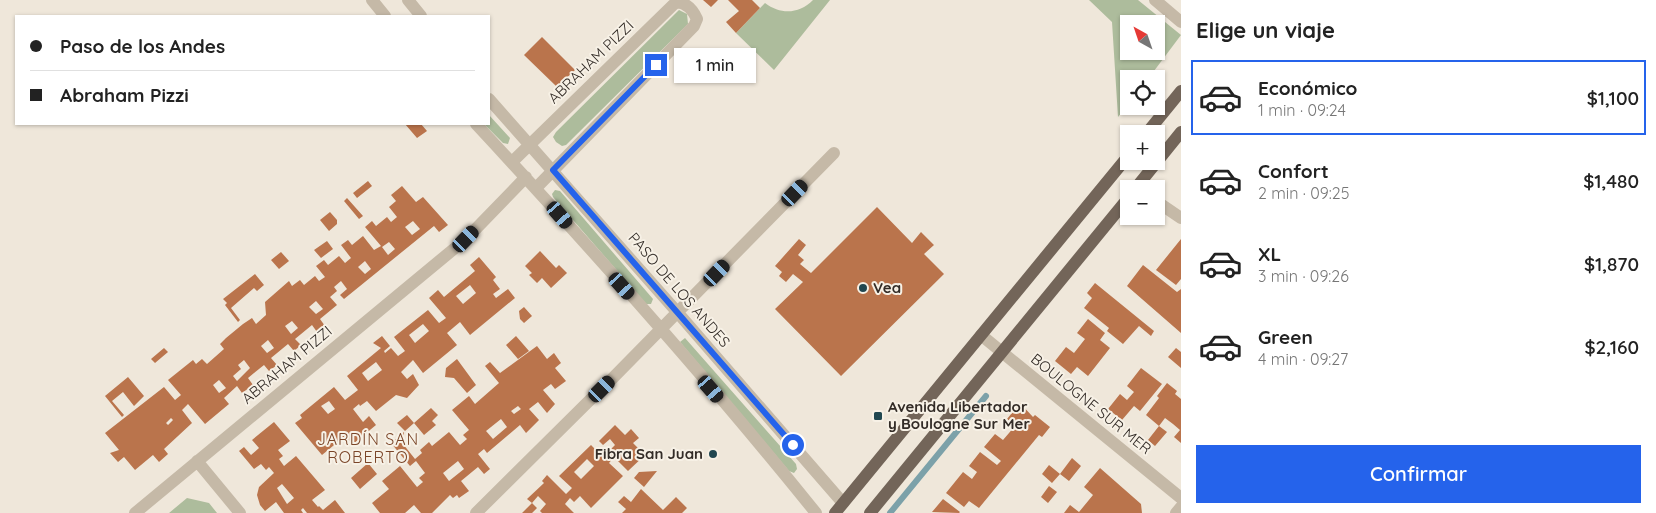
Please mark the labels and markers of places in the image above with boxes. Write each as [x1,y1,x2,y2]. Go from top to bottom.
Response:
place label: Vea [873,278,901,297]
marker: Vea [857,282,869,294]
place label: Avenida Libertador y Boulogne Sur Mer [888,397,1030,433]
marker: Avenida Libertador y Boulogne Sur Mer [872,410,884,422]
place label: Fibra San Juan [595,444,703,463]
marker: Fibra San Juan [707,448,719,460]

